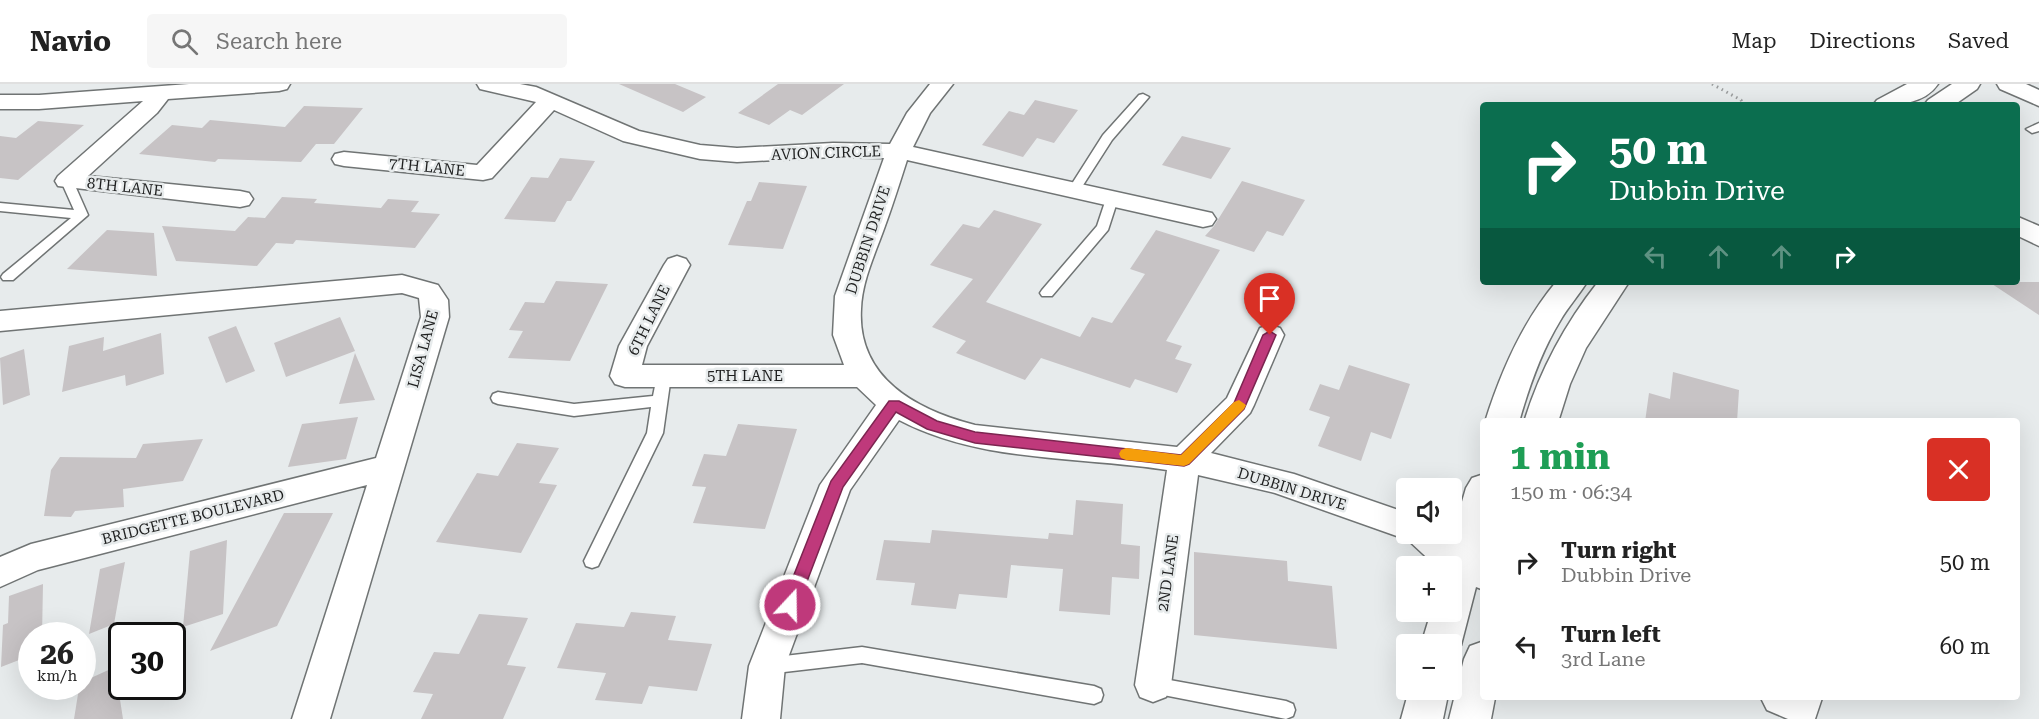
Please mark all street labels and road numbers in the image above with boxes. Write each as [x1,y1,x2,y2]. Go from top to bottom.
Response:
street label: AVION CIRCLE [771,142,881,164]
street label: 7TH LANE [388,154,466,180]
street label: 8TH LANE [86,174,164,200]
street label: DUBBIN DRIVE [842,184,894,296]
street label: 6TH LANE [624,282,674,358]
street label: LISA LANE [404,308,442,390]
street label: 5TH LANE [707,367,783,385]
street label: DUBBIN DRIVE [1235,464,1349,514]
street label: BRIDGETTE BOULEVARD [100,486,286,548]
street label: 2ND LANE [1154,533,1182,613]

